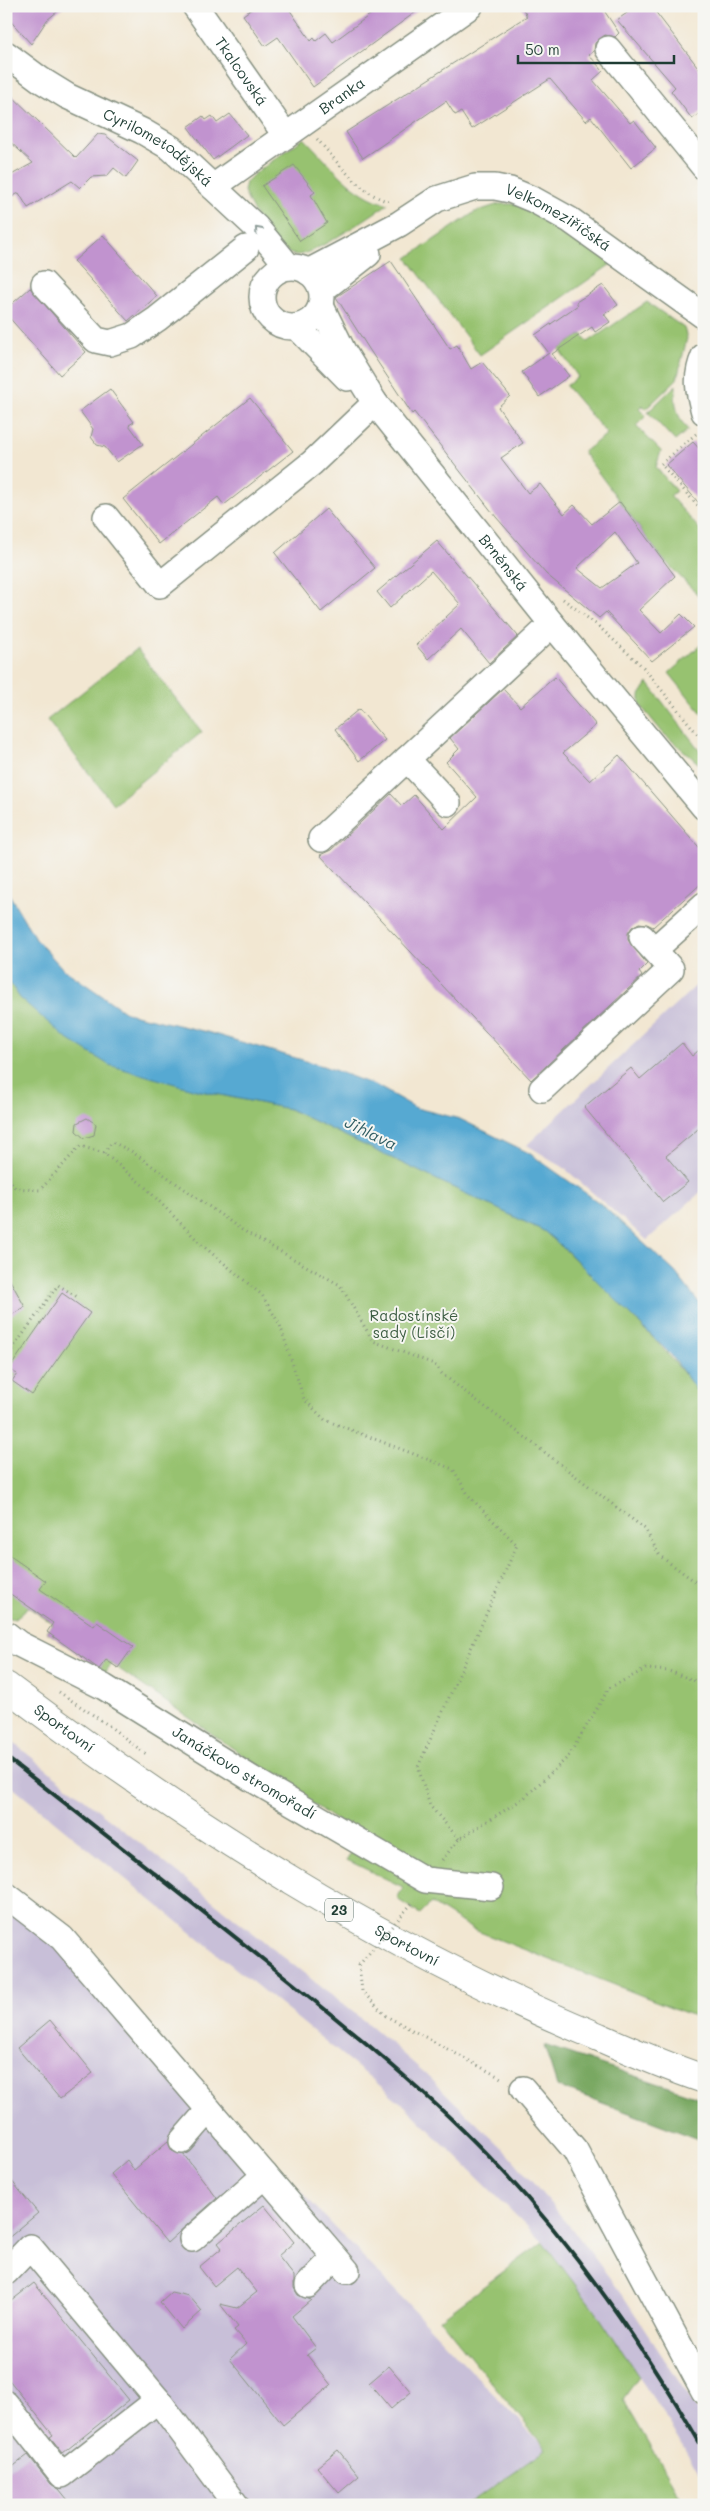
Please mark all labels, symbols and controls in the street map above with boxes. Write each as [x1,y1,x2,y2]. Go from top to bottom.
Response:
scale bar [518,32,674,64]
street label: Tkalcovská [211,33,273,109]
text: 50 m [525,39,560,59]
street label: Branka [315,72,369,118]
street label: Cyrilometodějská [100,103,217,191]
street label: Velkomeziříčská [503,178,615,255]
one-way arrow [255,226,264,235]
street label: Brněnská [475,530,533,595]
water label: Jihlava [342,1111,401,1154]
park label: Radostínské sady (Lísčí) [370,1305,458,1342]
street label: Sportovní [30,1699,99,1757]
street label: Janáčkovo stromořadí [169,1721,320,1823]
road number: 23 [325,1898,353,1922]
street label: Sportovní [371,1919,443,1970]

